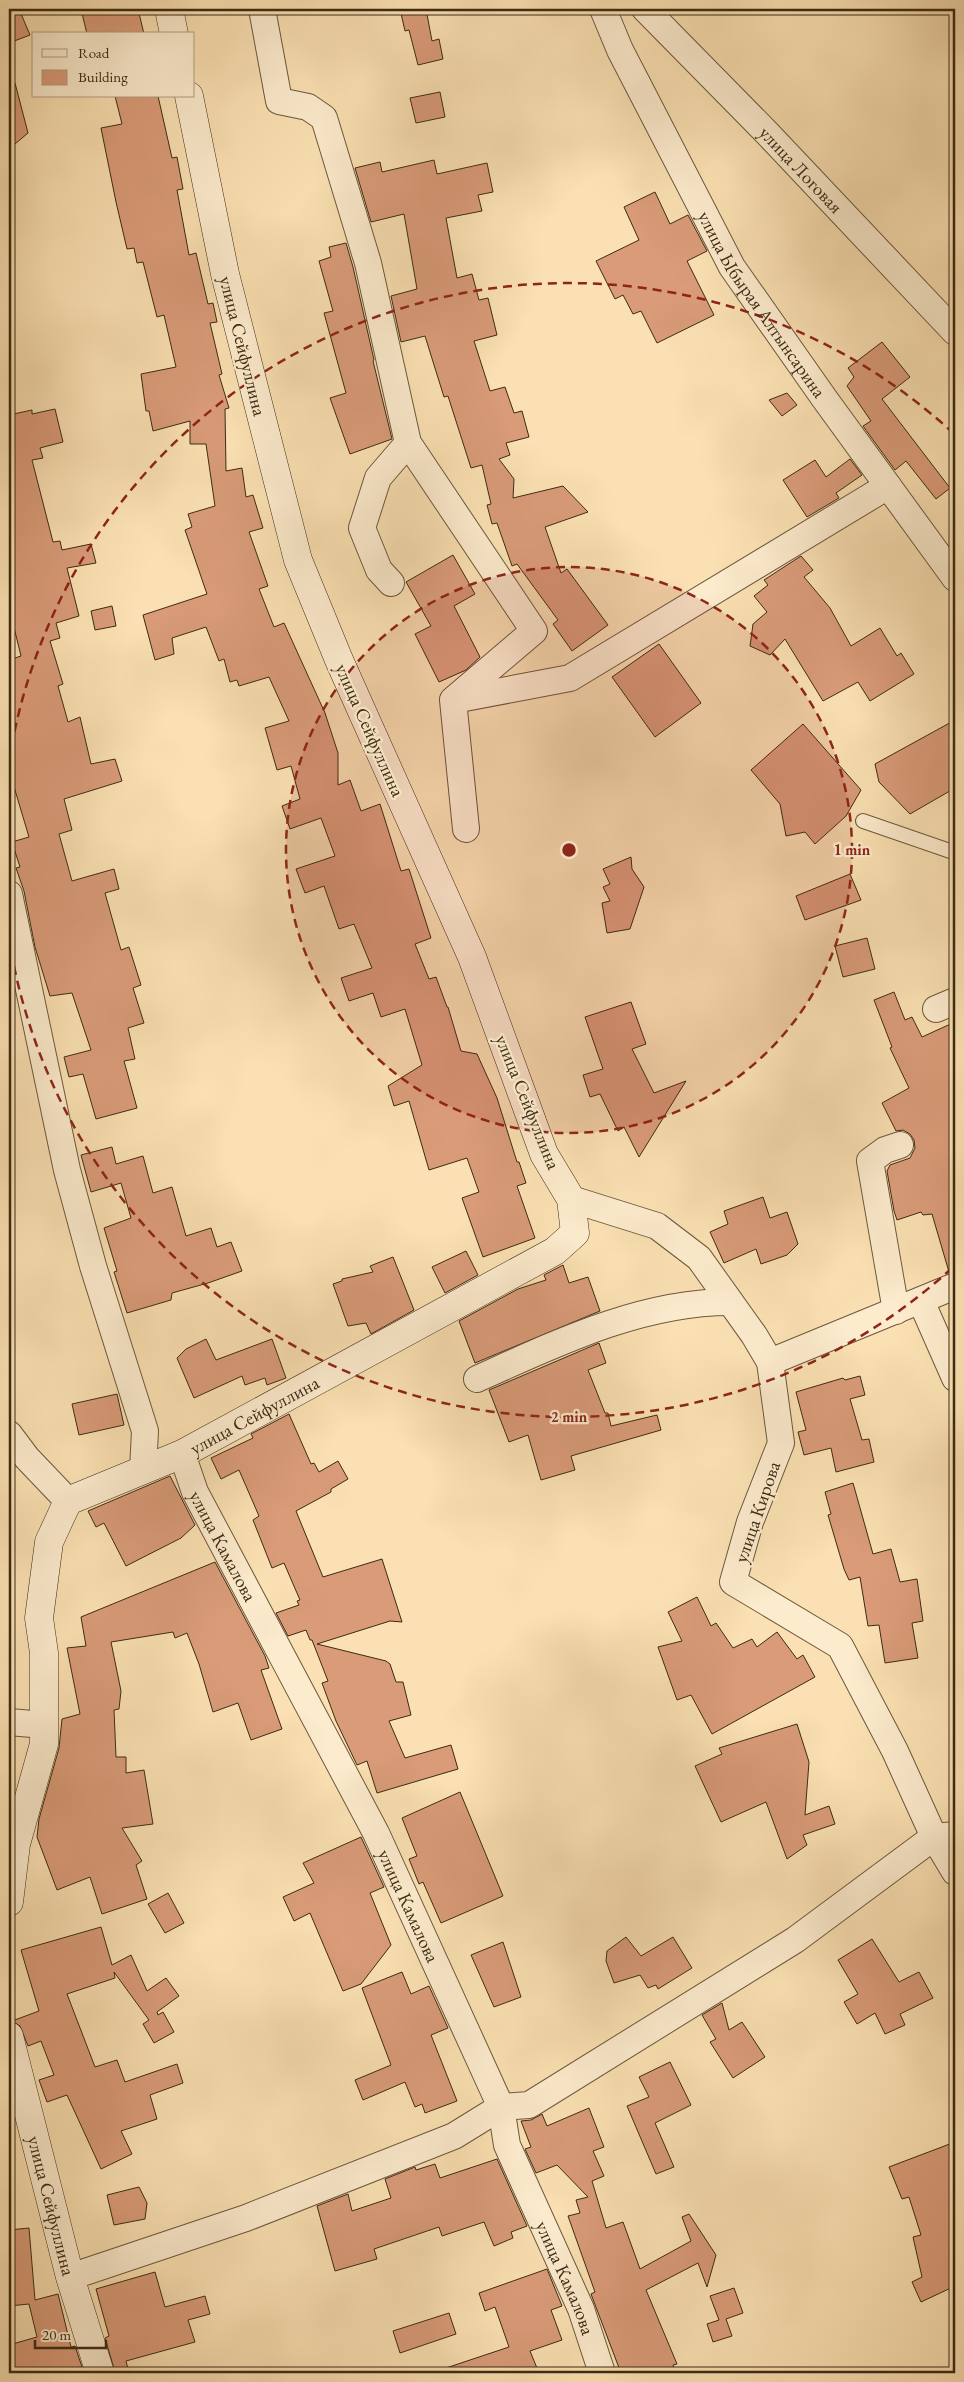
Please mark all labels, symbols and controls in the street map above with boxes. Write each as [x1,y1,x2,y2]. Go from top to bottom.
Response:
legend [32,32,195,98]
text: Road [78,43,110,62]
text: Building [78,67,128,86]
street label: улица Логовая [754,120,849,219]
street label: улица Ыбырая Алтынсарина [692,206,833,403]
street label: улица Сейфуллина [214,273,273,419]
street label: улица Сейфуллина [329,659,411,801]
text: 1 min [834,840,871,859]
centre of rings [560,841,578,859]
street label: улица Сейфуллина [490,1031,567,1174]
street label: улица Сейфуллина [185,1369,324,1460]
text: 2 min [551,1407,588,1426]
street label: улица Кирова [728,1458,786,1566]
street label: улица Камалова [184,1486,263,1606]
street label: улица Камалова [372,1845,446,1967]
street label: улица Сейфуллина [22,2133,82,2279]
street label: улица Камалова [530,2217,601,2338]
scale bar [35,2317,106,2349]
text: 20 m [42,2325,71,2344]

